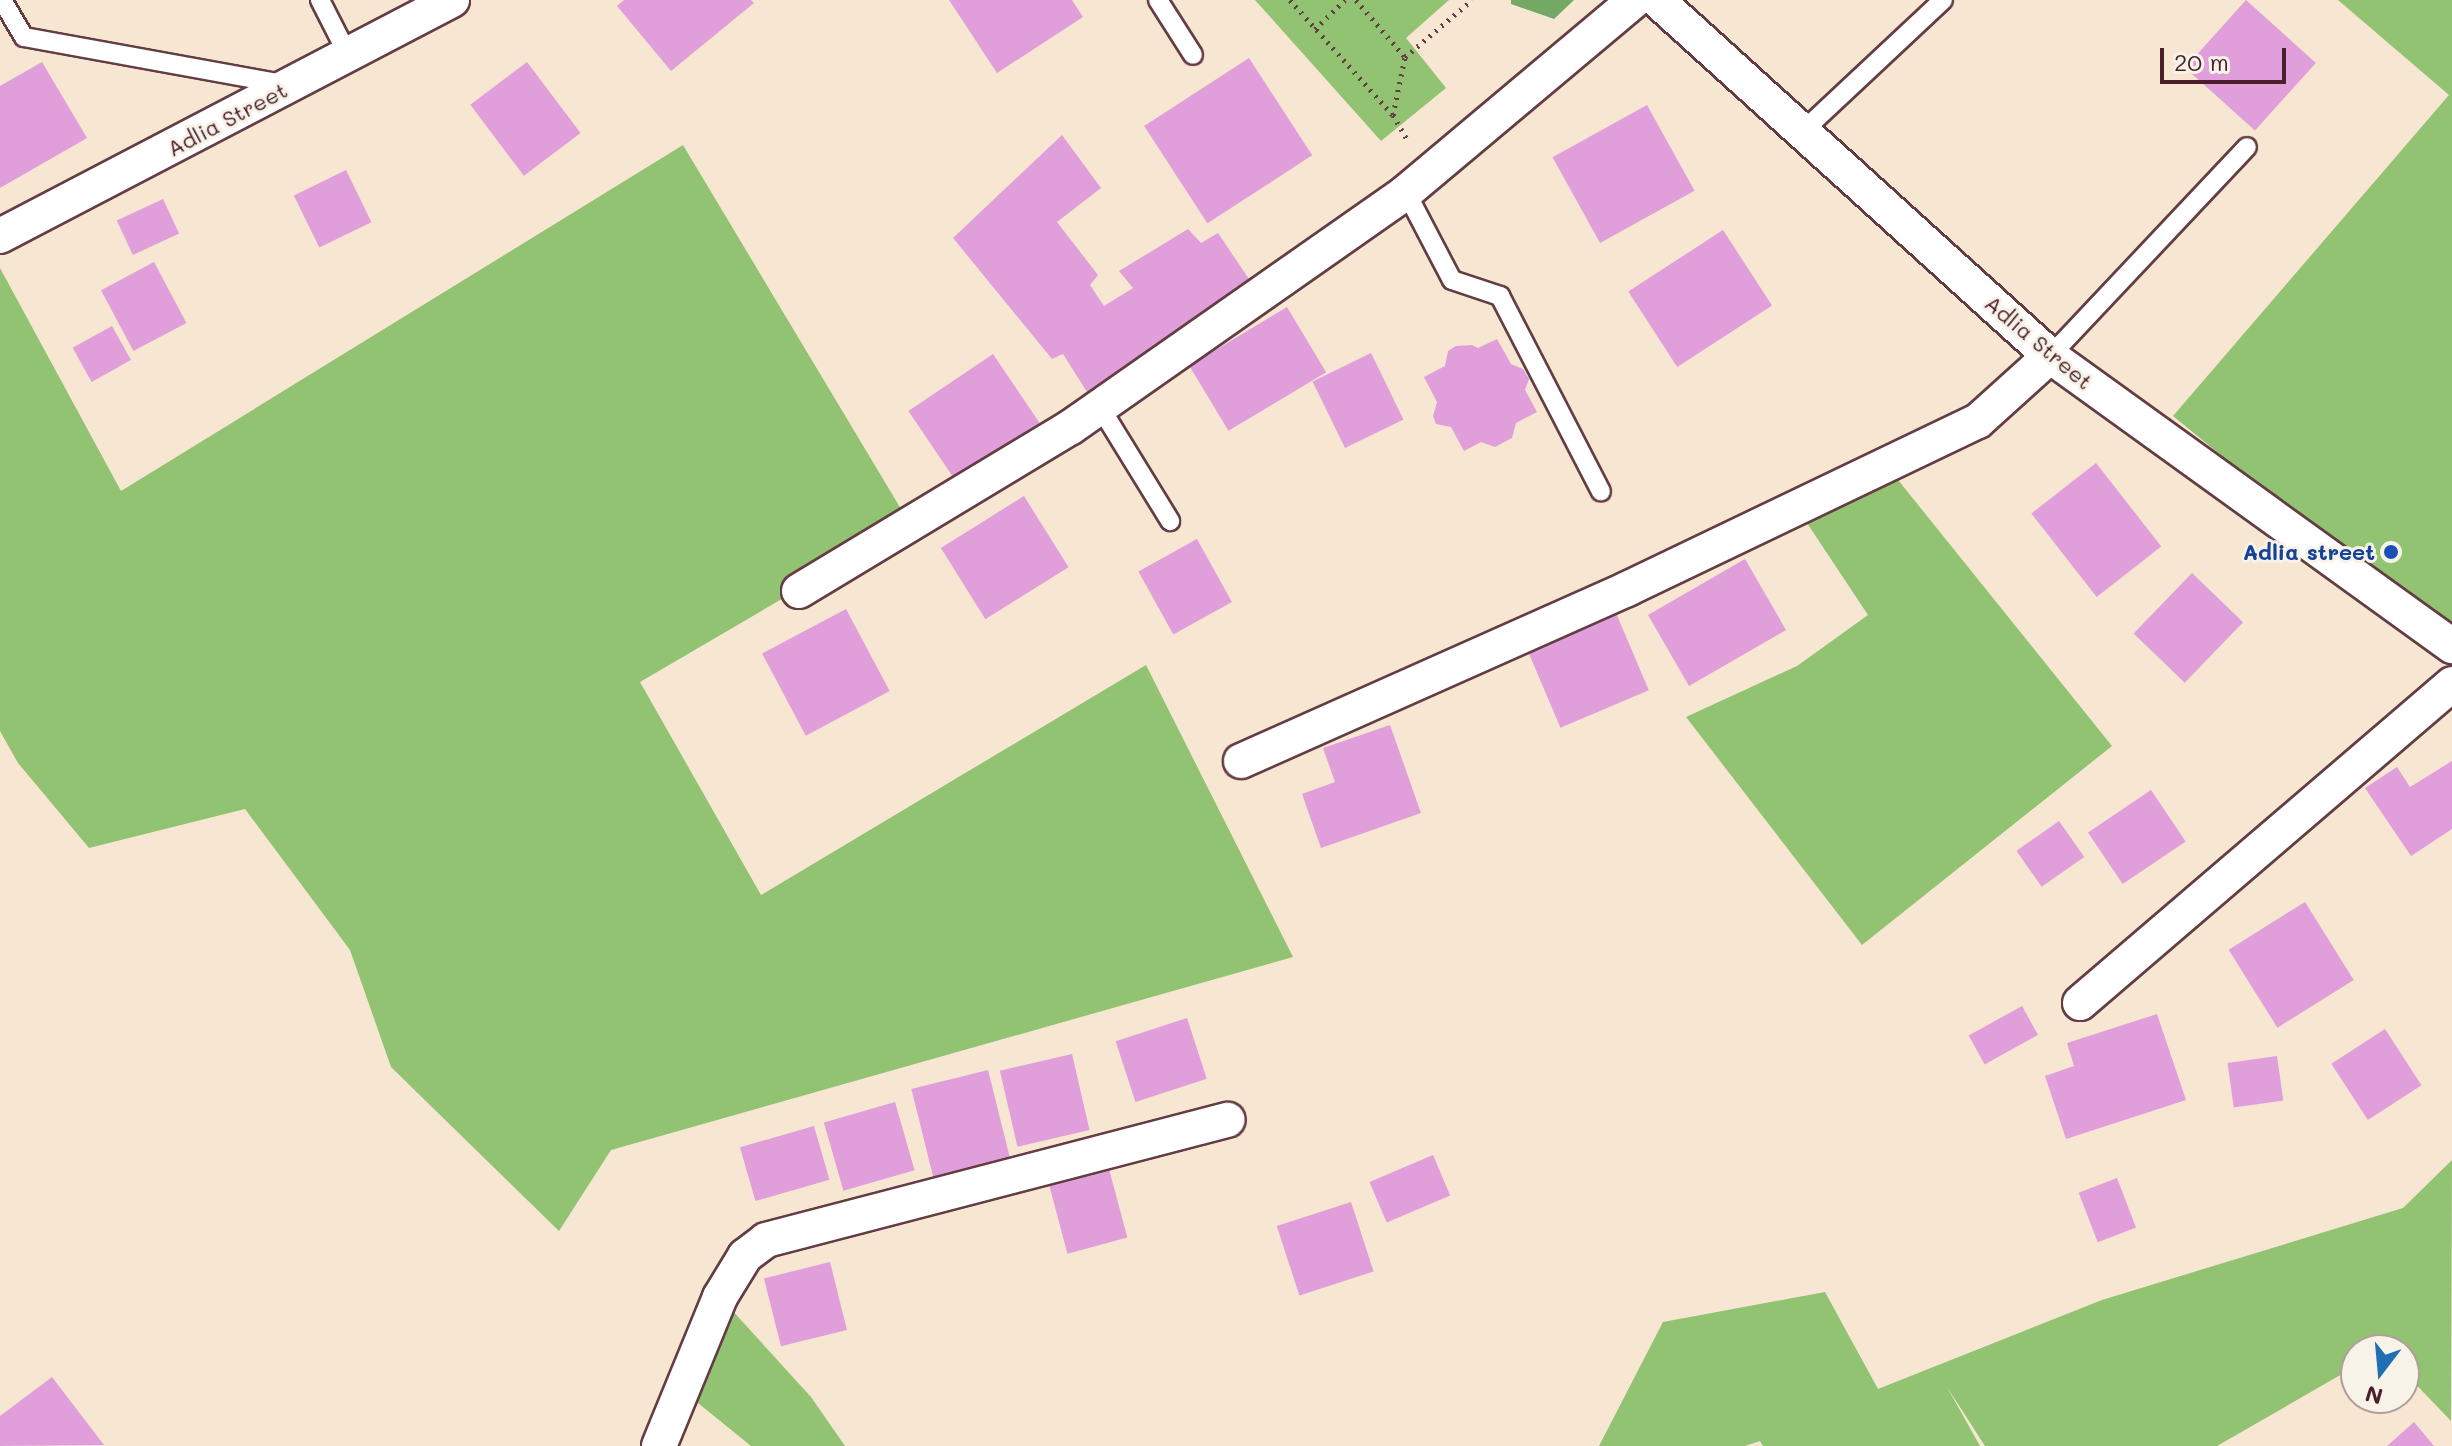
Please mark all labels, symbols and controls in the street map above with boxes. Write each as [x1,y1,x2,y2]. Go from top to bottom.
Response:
scale bar [2164,32,2290,82]
text: 20 m [2174,46,2229,77]
street label: Adlia Street [162,76,292,162]
street label: Adlia Street [1980,289,2098,395]
place label: Adlia street [2243,539,2375,565]
marker: Adlia street [2382,543,2400,561]
north arrow [2340,1334,2420,1414]
text: N [2362,1379,2386,1412]

